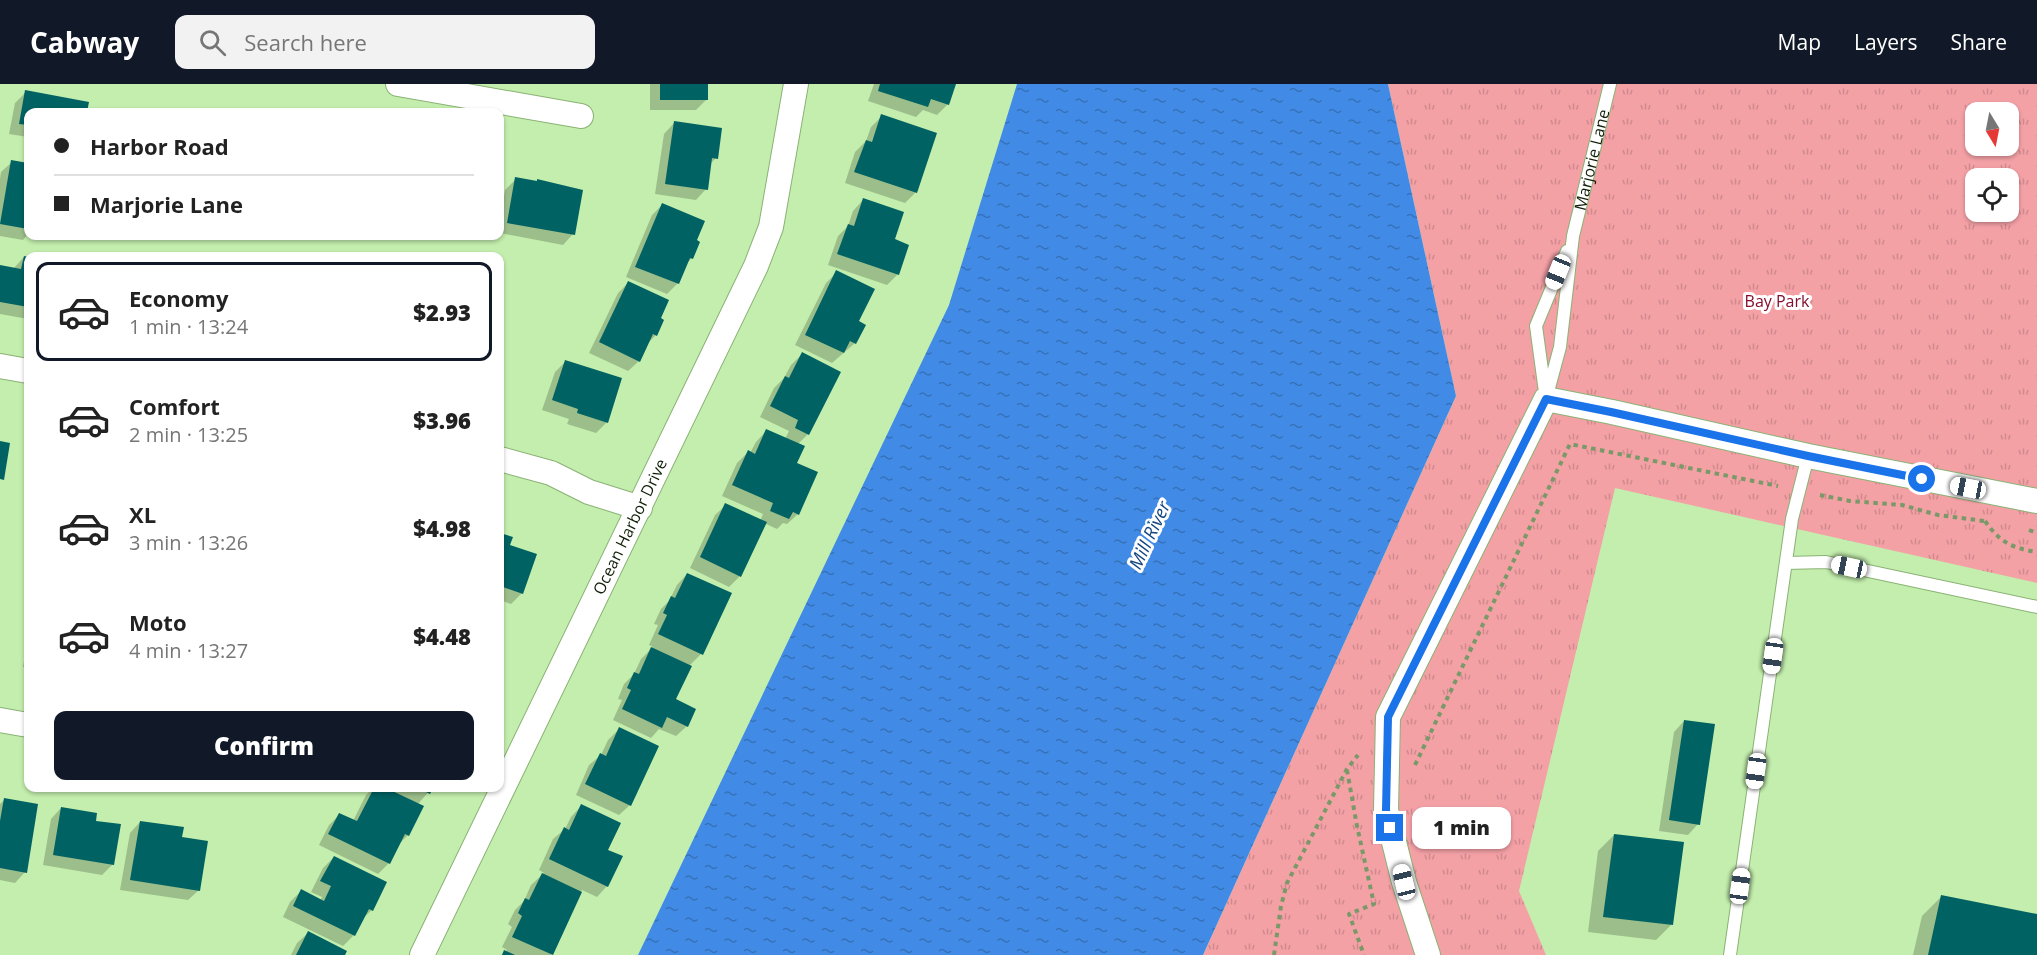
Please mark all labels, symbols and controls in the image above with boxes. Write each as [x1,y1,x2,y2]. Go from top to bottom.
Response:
search box [175,15,595,69]
text: Cabway [30,23,139,61]
icon: search [196,26,229,59]
text: Search here [244,27,367,57]
text: Map [1778,28,1821,56]
text: Layers [1854,28,1918,56]
text: Share [1951,28,2007,56]
north arrow [1965,102,2019,156]
map controls [1965,102,2019,222]
street label: Marjorie Lane [1569,107,1614,213]
text: Harbor Road [90,131,229,161]
button: locate [1965,168,2019,222]
text: Marjorie Lane [90,189,243,219]
car [1543,252,1573,292]
text: Economy [129,283,228,313]
icon: car [57,285,111,339]
park label: Bay Park [1745,290,1810,312]
text: $2.93 [413,297,471,327]
text: 1 min · 13:24 [129,313,248,340]
text: Comfort [129,391,220,421]
icon: car [57,393,111,447]
text: $3.96 [413,405,471,435]
text: 2 min · 13:25 [129,421,248,448]
street label: Ocean Harbor Drive [587,455,672,598]
route start [1908,465,1935,492]
car [1949,476,1987,500]
water label: Mill River [1123,496,1176,573]
text: XL [129,499,156,529]
icon: car [57,501,111,555]
text: $4.98 [413,513,471,543]
text: 3 min · 13:26 [129,529,248,556]
car [1830,554,1868,580]
text: Moto [129,607,187,637]
icon: car [57,609,111,663]
text: $4.48 [413,621,471,651]
text: 4 min · 13:27 [129,637,248,664]
car [1762,637,1784,675]
button: Confirm [54,711,474,780]
car [1745,752,1767,790]
callout: 1 min [1411,807,1510,849]
route end [1376,814,1403,841]
text: 1 min [1433,814,1490,841]
car [1391,862,1417,902]
car [1729,867,1751,905]

